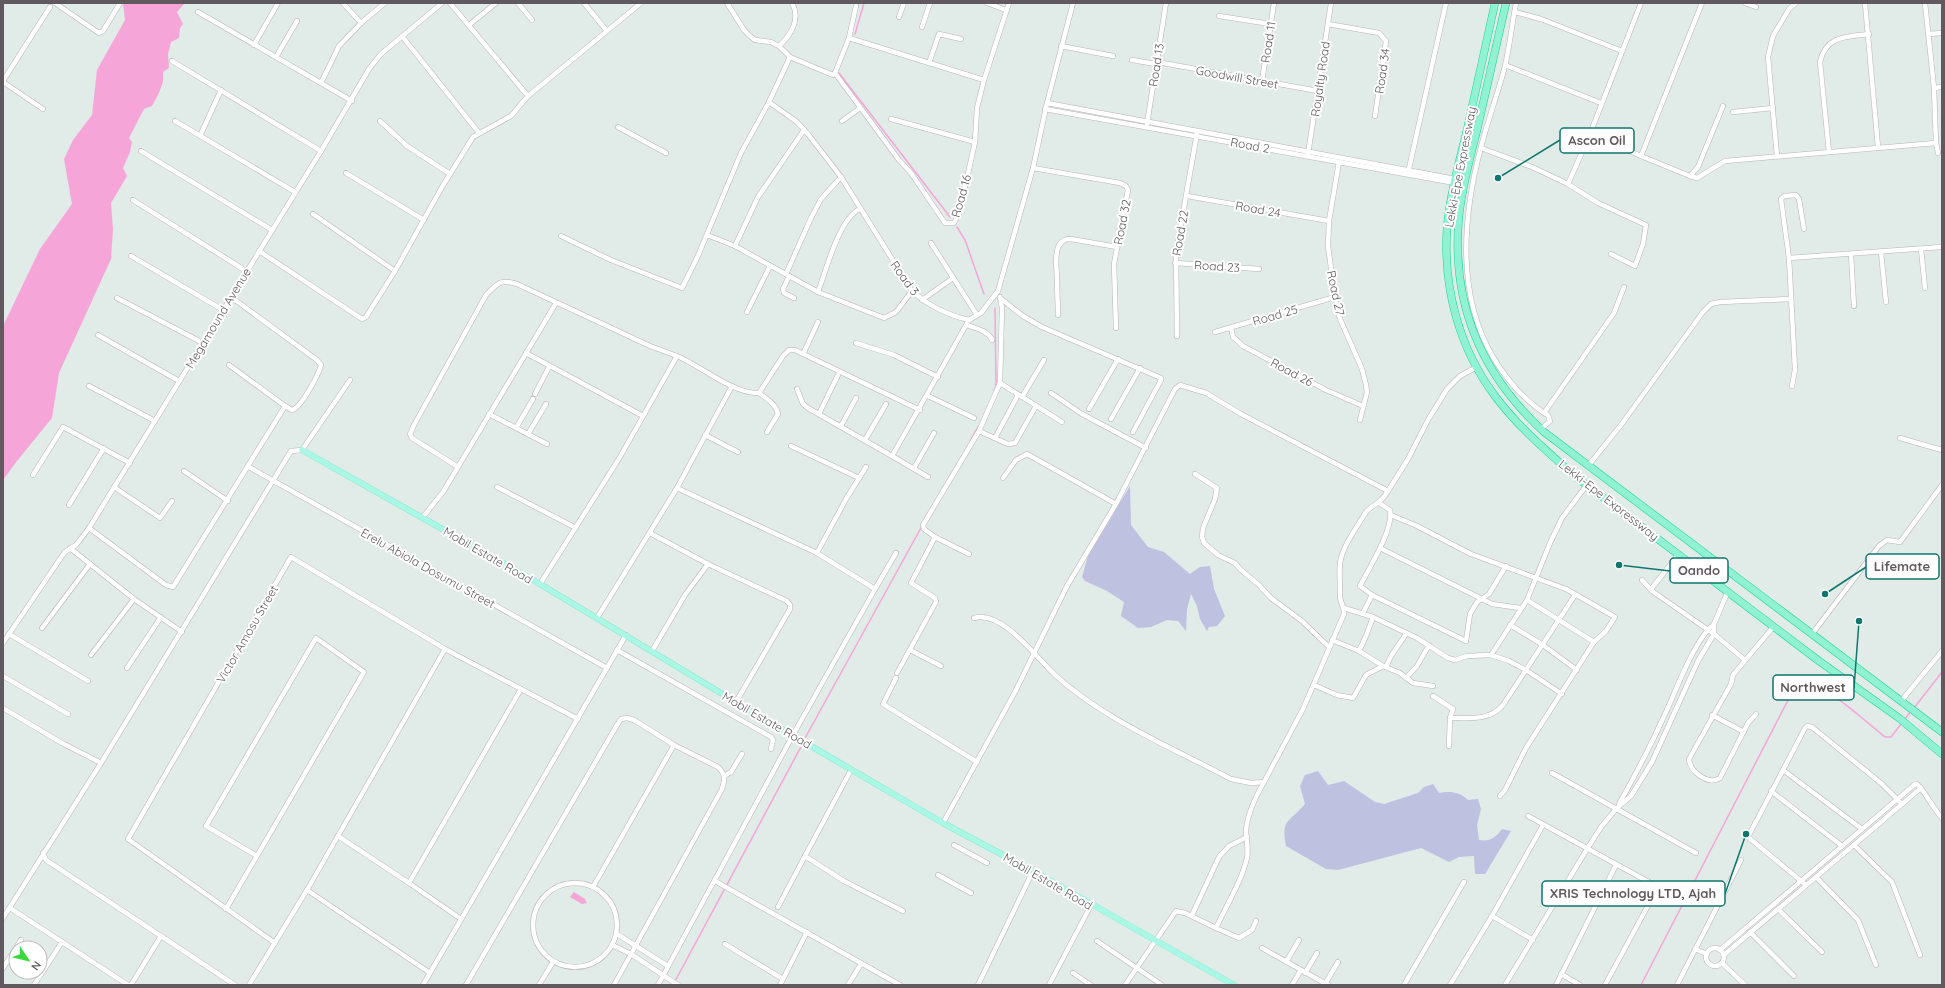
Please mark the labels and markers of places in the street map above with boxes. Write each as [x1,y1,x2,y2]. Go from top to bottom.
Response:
callout: Ascon Oil [1560,128,1634,153]
callout: Lifemate [1866,554,1939,579]
callout: Oando [1670,558,1728,583]
callout: Northwest [1773,675,1854,700]
callout: XRIS Technology LTD, Ajah [1542,881,1725,906]

